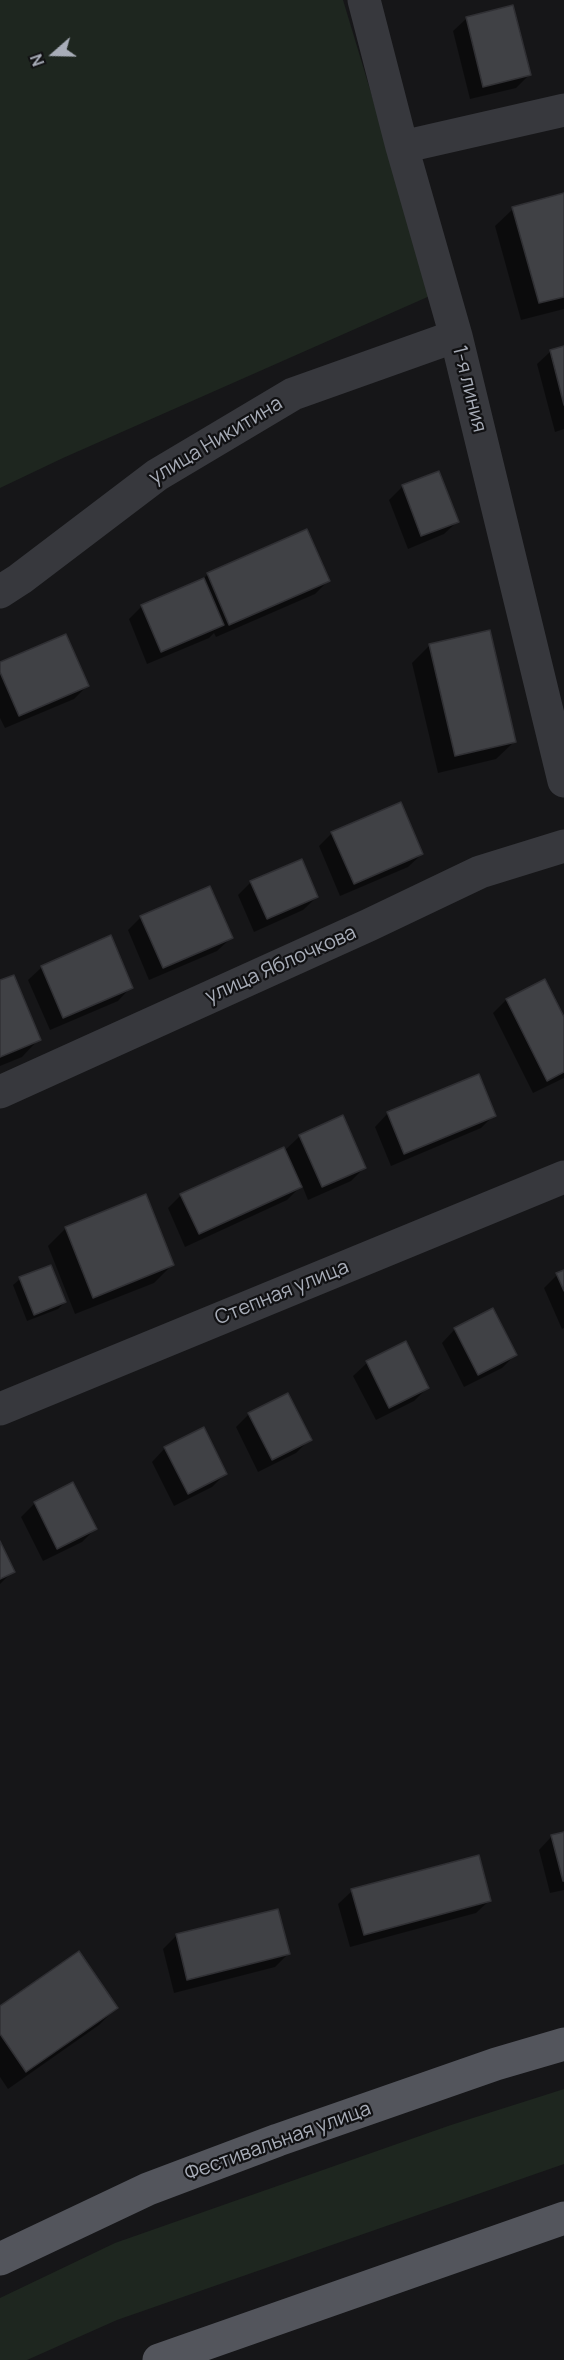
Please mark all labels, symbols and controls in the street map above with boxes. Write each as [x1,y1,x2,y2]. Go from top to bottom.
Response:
north arrow [24,24,84,84]
text: N [25,51,49,69]
street label: 1-я линия [447,343,491,435]
street label: улица Никитина [145,392,287,490]
street label: улица Яблочкова [202,921,360,1009]
street label: Степная улица [212,1255,352,1331]
street label: Фестивальная улица [182,2097,374,2187]

